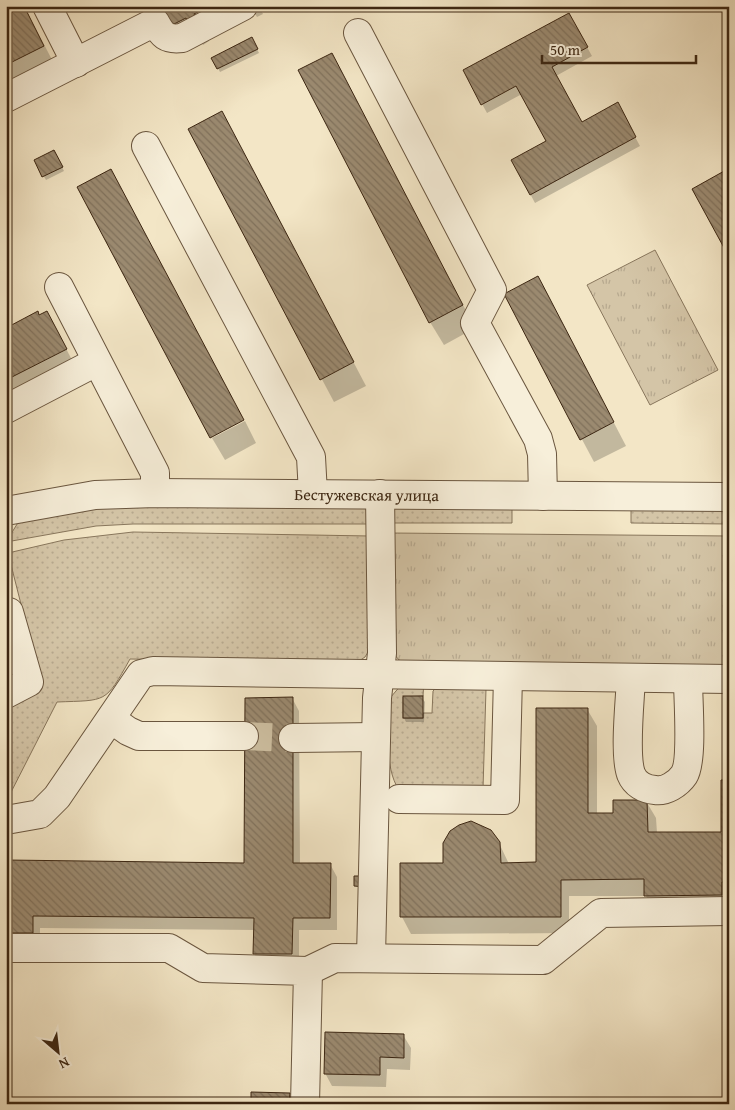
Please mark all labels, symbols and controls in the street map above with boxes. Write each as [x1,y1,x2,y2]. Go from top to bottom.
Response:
scale bar [542,32,696,64]
text: 50 m [550,39,581,60]
street label: Бестужевская улица [294,482,439,507]
north arrow [32,1028,82,1078]
text: N [55,1052,73,1075]

